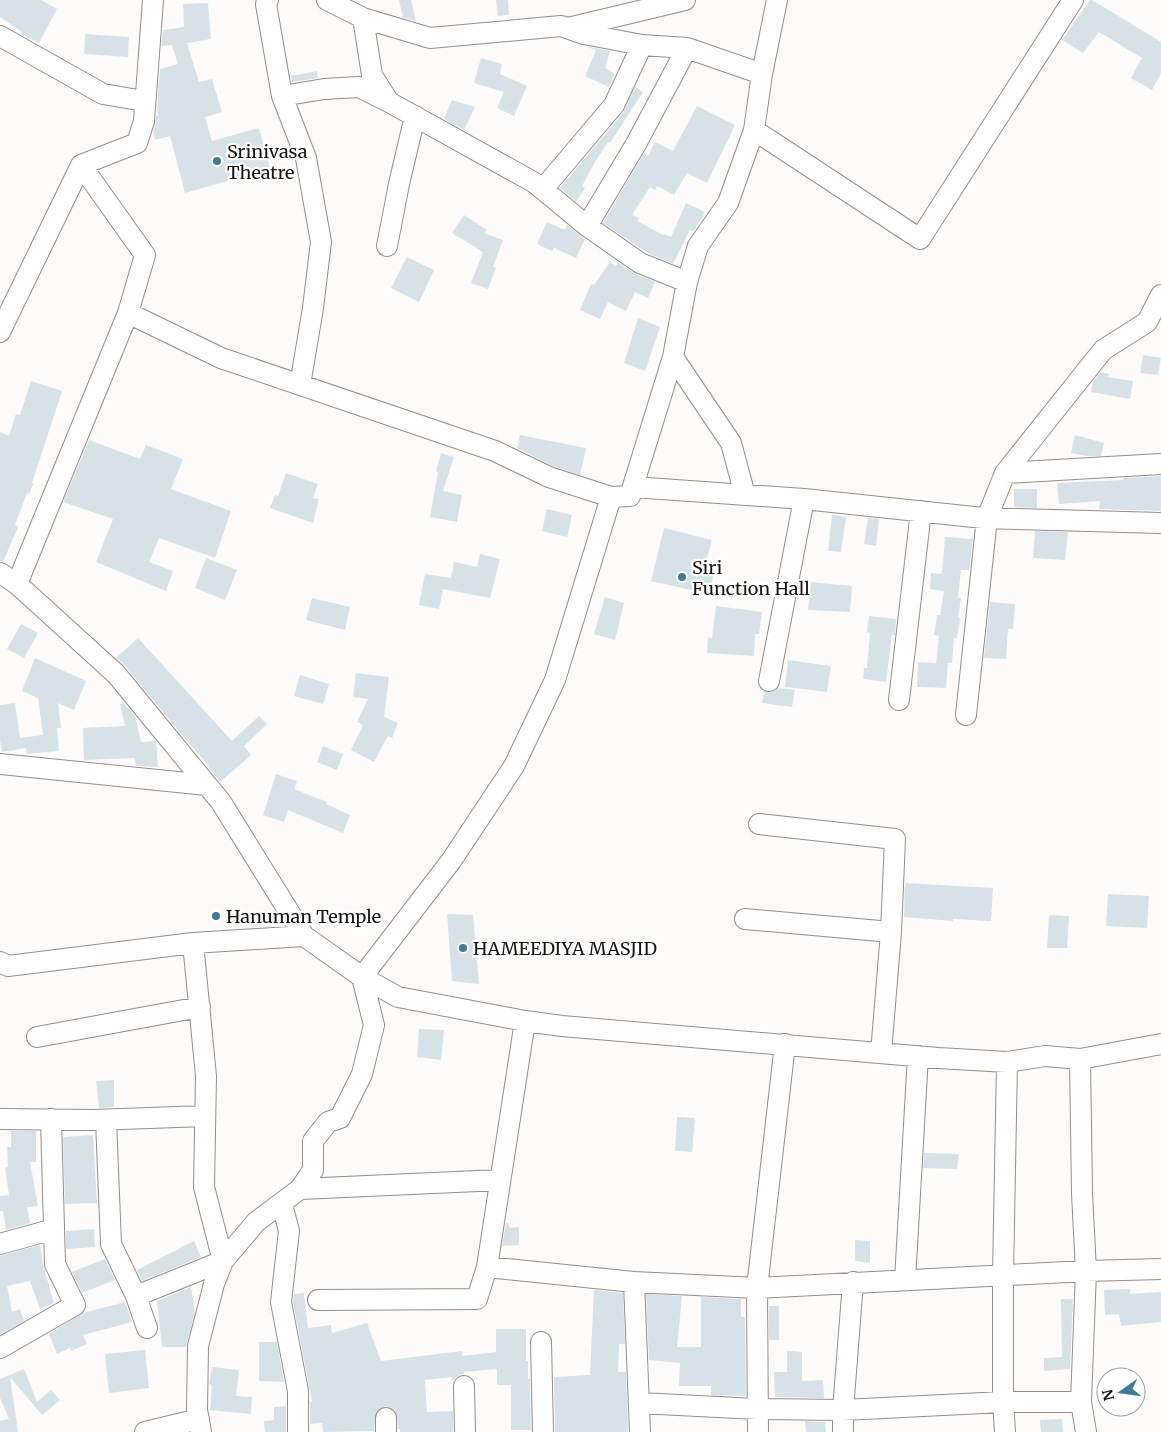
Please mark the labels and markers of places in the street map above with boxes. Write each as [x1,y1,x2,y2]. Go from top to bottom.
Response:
place label: Srinivasa Theatre [227,140,308,184]
marker: Srinivasa Theatre [211,155,223,167]
place label: Siri Function Hall [692,556,810,600]
marker: Siri Function Hall [676,571,688,583]
place label: Hanuman Temple [226,905,381,928]
marker: Hanuman Temple [210,910,222,922]
place label: HAMEEDIYA MASJID [473,937,657,960]
marker: HAMEEDIYA MASJID [457,942,469,954]

